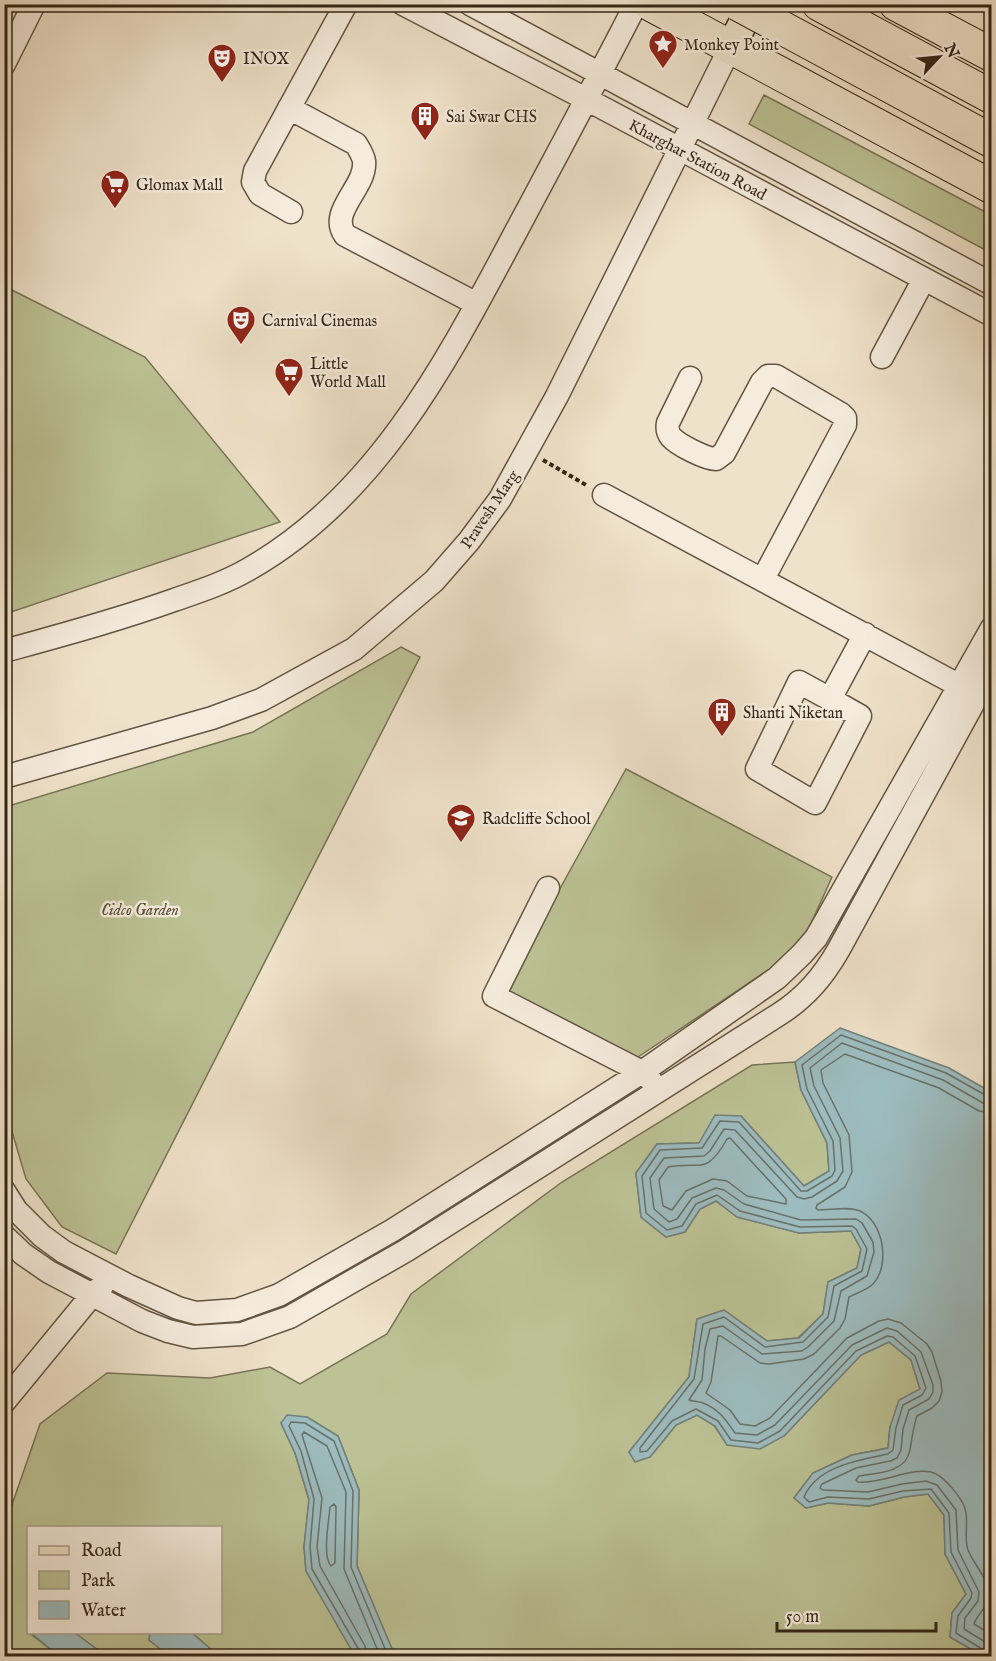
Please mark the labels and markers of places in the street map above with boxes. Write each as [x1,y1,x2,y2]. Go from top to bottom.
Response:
place icon: Monkey Point [647,28,679,70]
place label: Monkey Point [684,36,779,56]
theatre icon: INOX [206,42,238,84]
place label: INOX [243,50,289,70]
building icon: Sai Swar CHS [409,100,441,142]
place label: Sai Swar CHS [446,108,537,128]
supermarket icon: Glomax Mall [99,168,131,210]
place label: Glomax Mall [136,176,224,196]
theatre icon: Carnival Cinemas [225,304,257,346]
place label: Carnival Cinemas [262,312,378,332]
place label: Little World Mall [310,355,387,393]
supermarket icon: Little World Mall [273,356,305,398]
building icon: Shanti Niketan [706,696,738,738]
place label: Shanti Niketan [743,704,844,724]
school or university icon: Radcliffe School [445,802,477,844]
place label: Radcliffe School [482,810,591,830]

